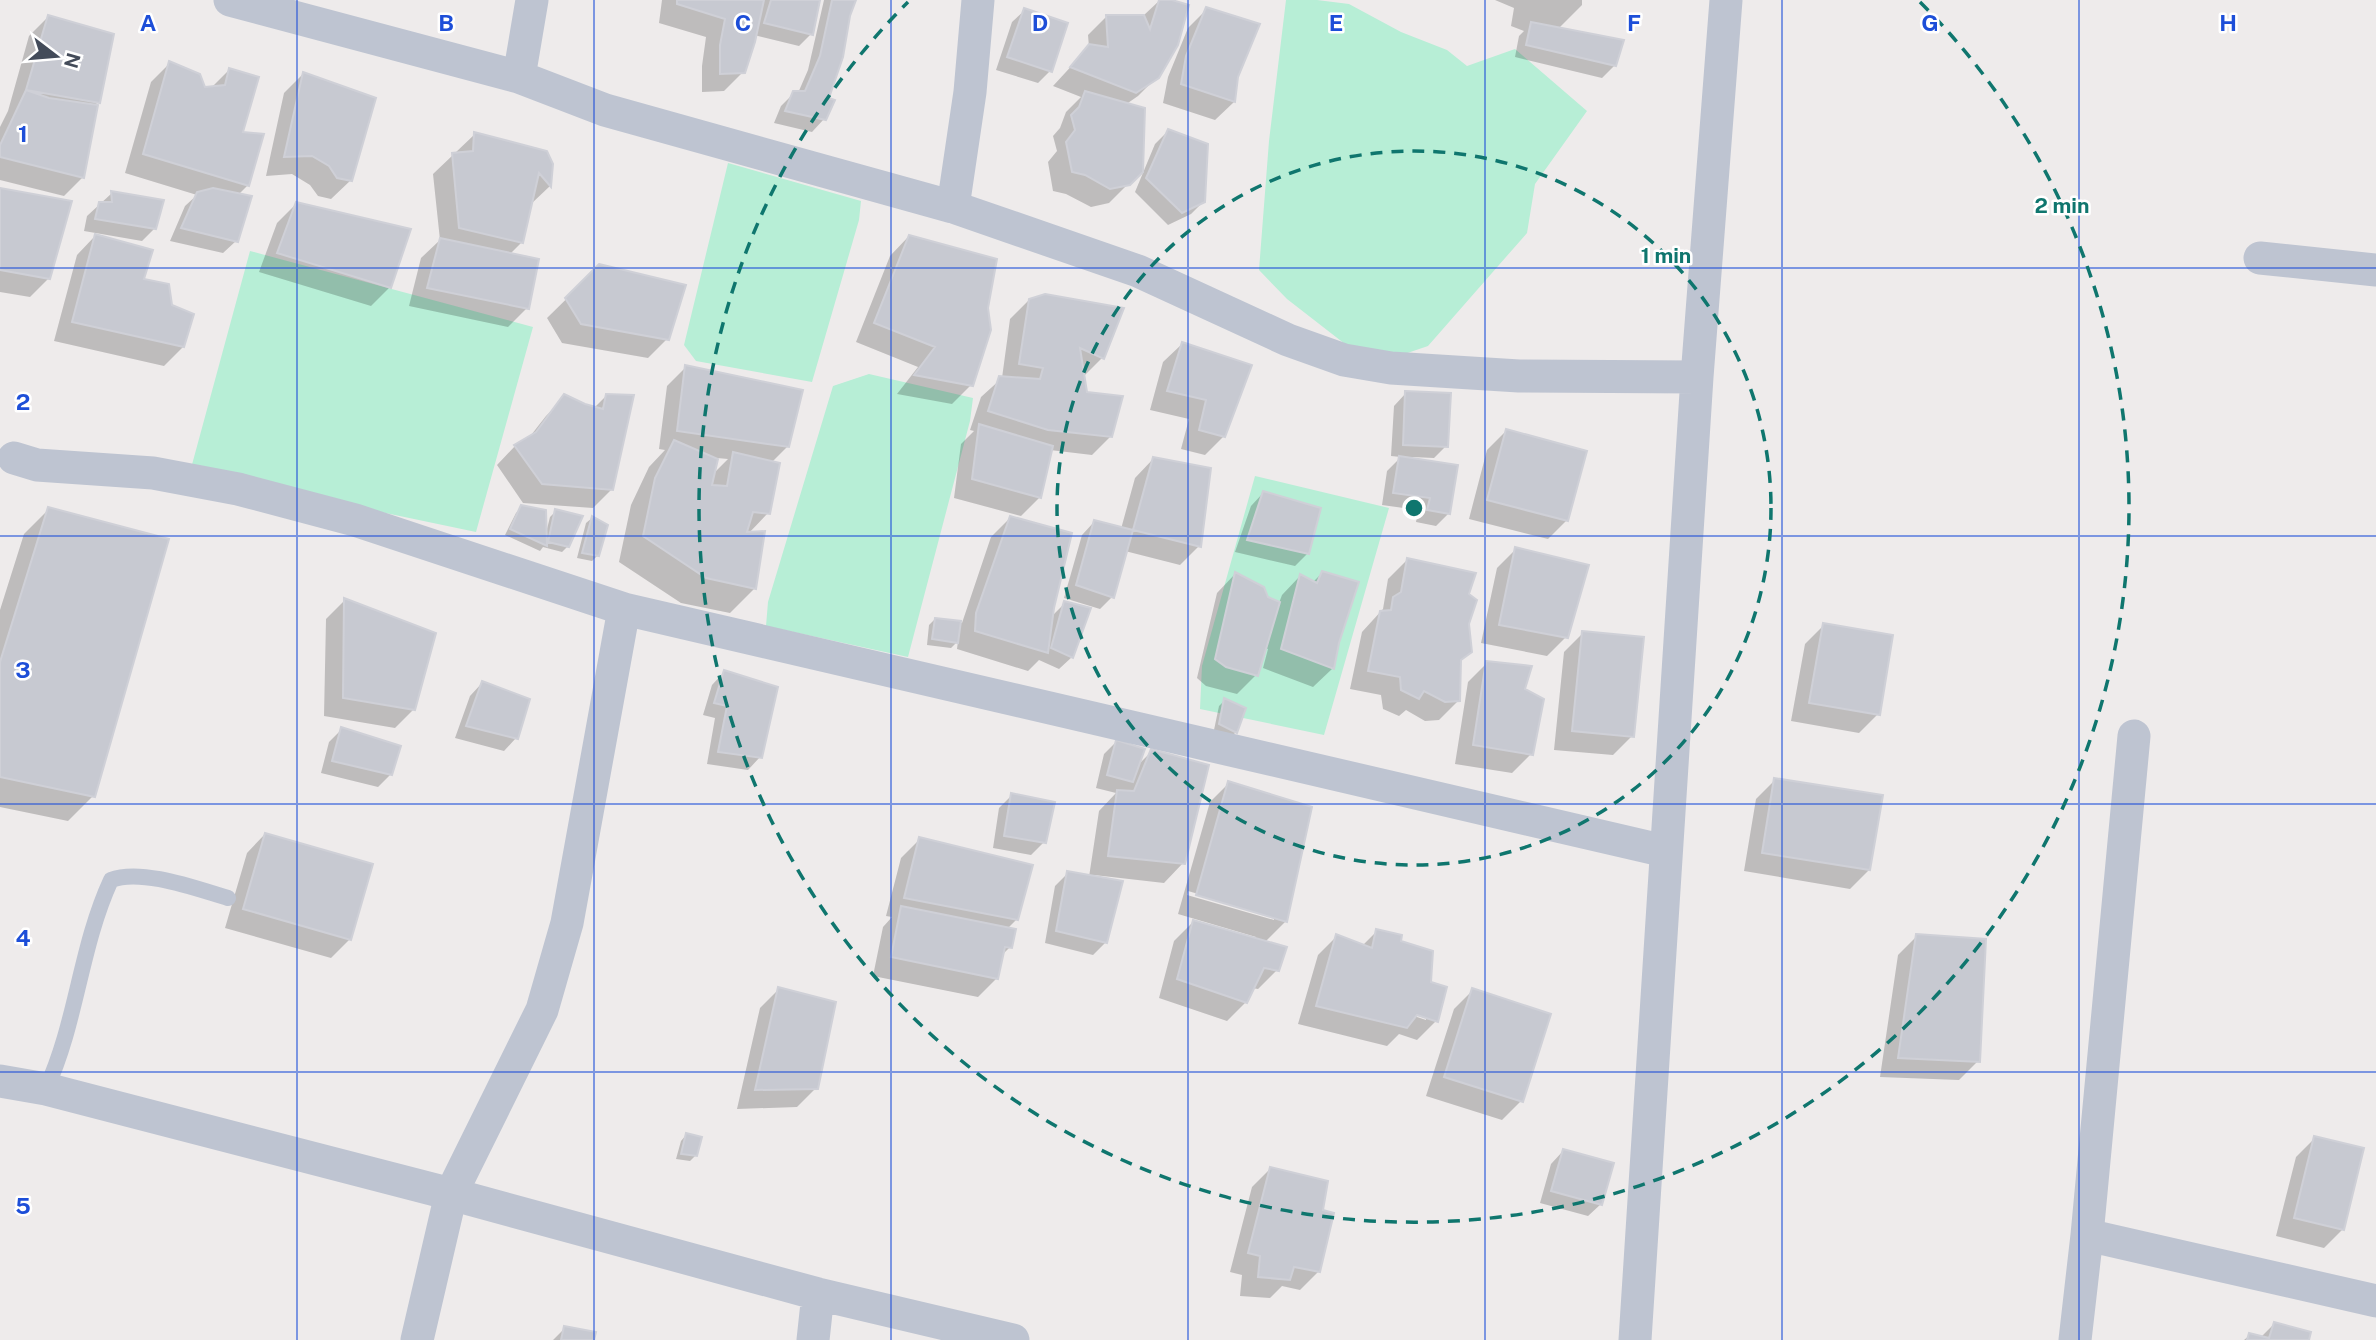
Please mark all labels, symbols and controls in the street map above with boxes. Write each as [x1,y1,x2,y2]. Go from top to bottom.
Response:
text: A [140,9,157,36]
text: B [438,9,454,36]
text: C [735,9,751,36]
text: D [1032,9,1048,36]
text: E [1329,9,1343,36]
text: F [1627,9,1641,36]
text: G [1921,9,1939,36]
text: H [2219,9,2237,36]
north arrow [21,21,91,91]
text: N [60,51,85,71]
text: 1 [18,120,28,147]
text: 2 min [2034,193,2090,218]
text: 1 min [1641,243,1691,268]
text: 2 [16,388,30,415]
centre of rings [1402,496,1426,520]
text: 3 [15,656,31,683]
text: 4 [15,924,31,951]
text: 5 [15,1192,31,1219]

